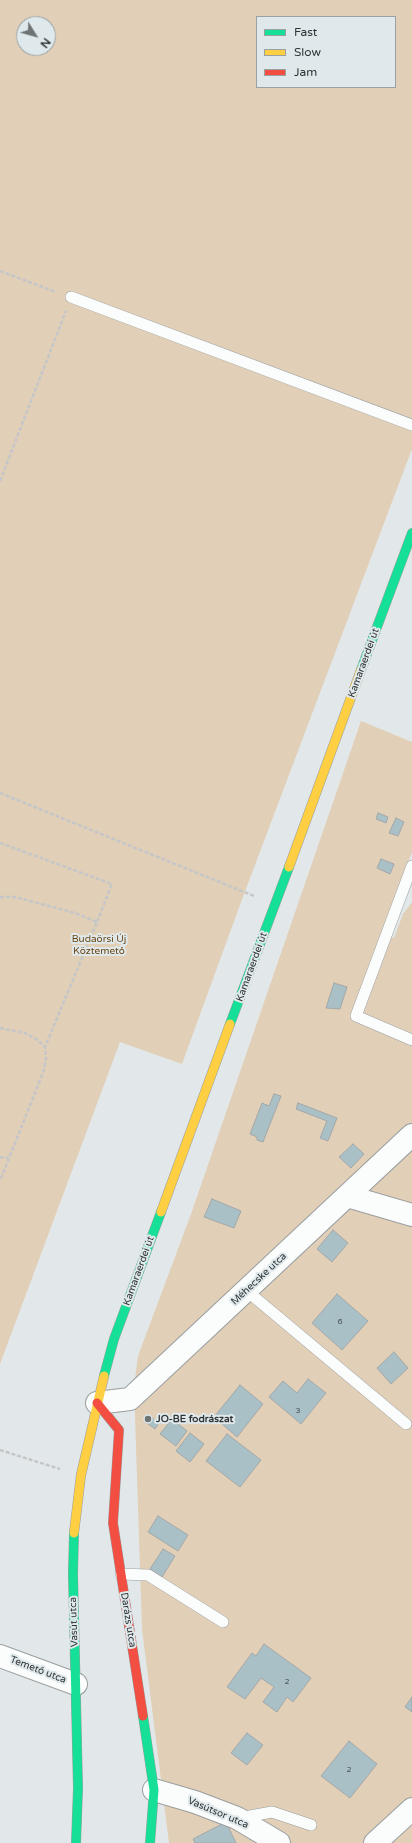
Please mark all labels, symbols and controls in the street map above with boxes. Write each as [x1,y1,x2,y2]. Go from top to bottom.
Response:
north arrow [16,16,56,56]
legend [256,16,396,88]
text: Fast [294,25,317,39]
text: N [37,35,53,50]
text: Slow [294,45,321,59]
text: Jam [294,65,317,79]
street label: Kamaraerdei út [346,627,382,699]
street label: Kamaraerdei út [234,931,270,1003]
park label: Budaörsi Új Köztemető [72,933,126,956]
street label: Kamaraerdei út [121,1235,157,1307]
street label: Méhecske utca [229,1250,289,1308]
house number: 6 [337,1317,343,1327]
house number: 3 [295,1406,301,1416]
place label: JO-BE fodrászat [156,1413,233,1425]
marker: JO-BE fodrászat [143,1414,153,1424]
street label: Darázs utca [118,1592,138,1648]
street label: Vasút utca [67,1597,81,1647]
street label: Temető utca [8,1654,68,1686]
house number: 2 [284,1677,290,1687]
house number: 2 [346,1765,352,1775]
street label: Vasútsor utca [186,1795,250,1831]

